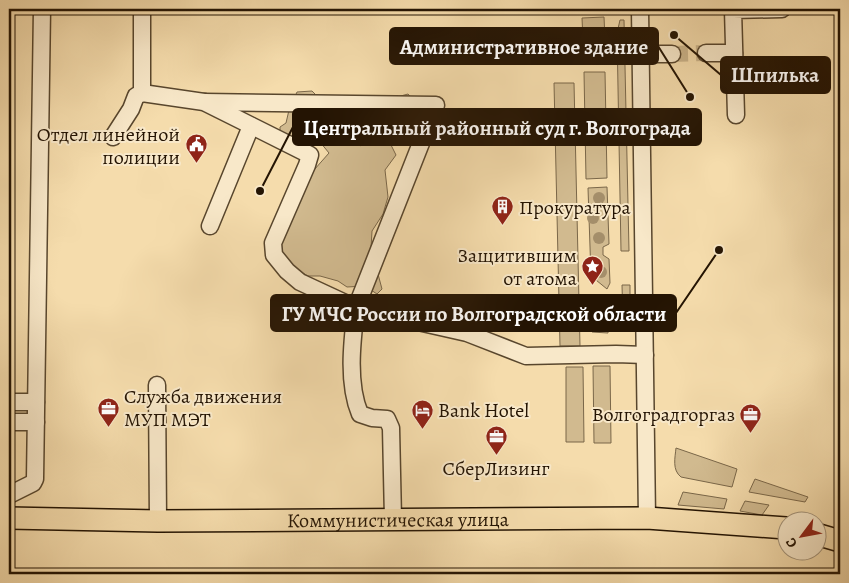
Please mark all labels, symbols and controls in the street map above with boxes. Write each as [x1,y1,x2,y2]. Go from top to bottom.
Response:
callout: Административное здание [390,28,658,64]
text: Административное здание [399,33,649,61]
callout: Шпилька [721,57,830,93]
text: Шпилька [731,61,819,89]
callout: Центральный районный суд г. Волгограда [293,109,701,145]
text: Центральный районный суд г. Волгограда [303,114,691,142]
place label: Отдел линейной полиции [37,121,180,171]
public building icon: Отдел линейной полиции [184,133,208,164]
place label: Прокуратура [519,194,631,221]
building icon: Прокуратура [491,195,515,226]
place label: Защитившим от атома [457,242,578,292]
place icon: Защитившим от атома [581,254,605,285]
callout: ГУ МЧС России по Волгоградской области [271,295,676,331]
text: ГУ МЧС России по Волгоградской области [282,300,667,328]
place label: Служба движения МУП МЭТ [124,383,282,433]
office icon: Служба движения МУП МЭТ [96,396,120,427]
place label: Bank Hotel [438,397,529,424]
hotel icon: Bank Hotel [410,398,434,429]
place label: Волгоградгоргаз [592,401,735,428]
office icon: Волгоградгоргаз [739,402,763,433]
office icon: СберЛизинг [484,424,508,455]
place label: СберЛизинг [442,455,550,482]
street label: Коммунистическая улица [287,505,510,534]
north arrow [776,510,826,560]
text: С [781,534,802,551]

